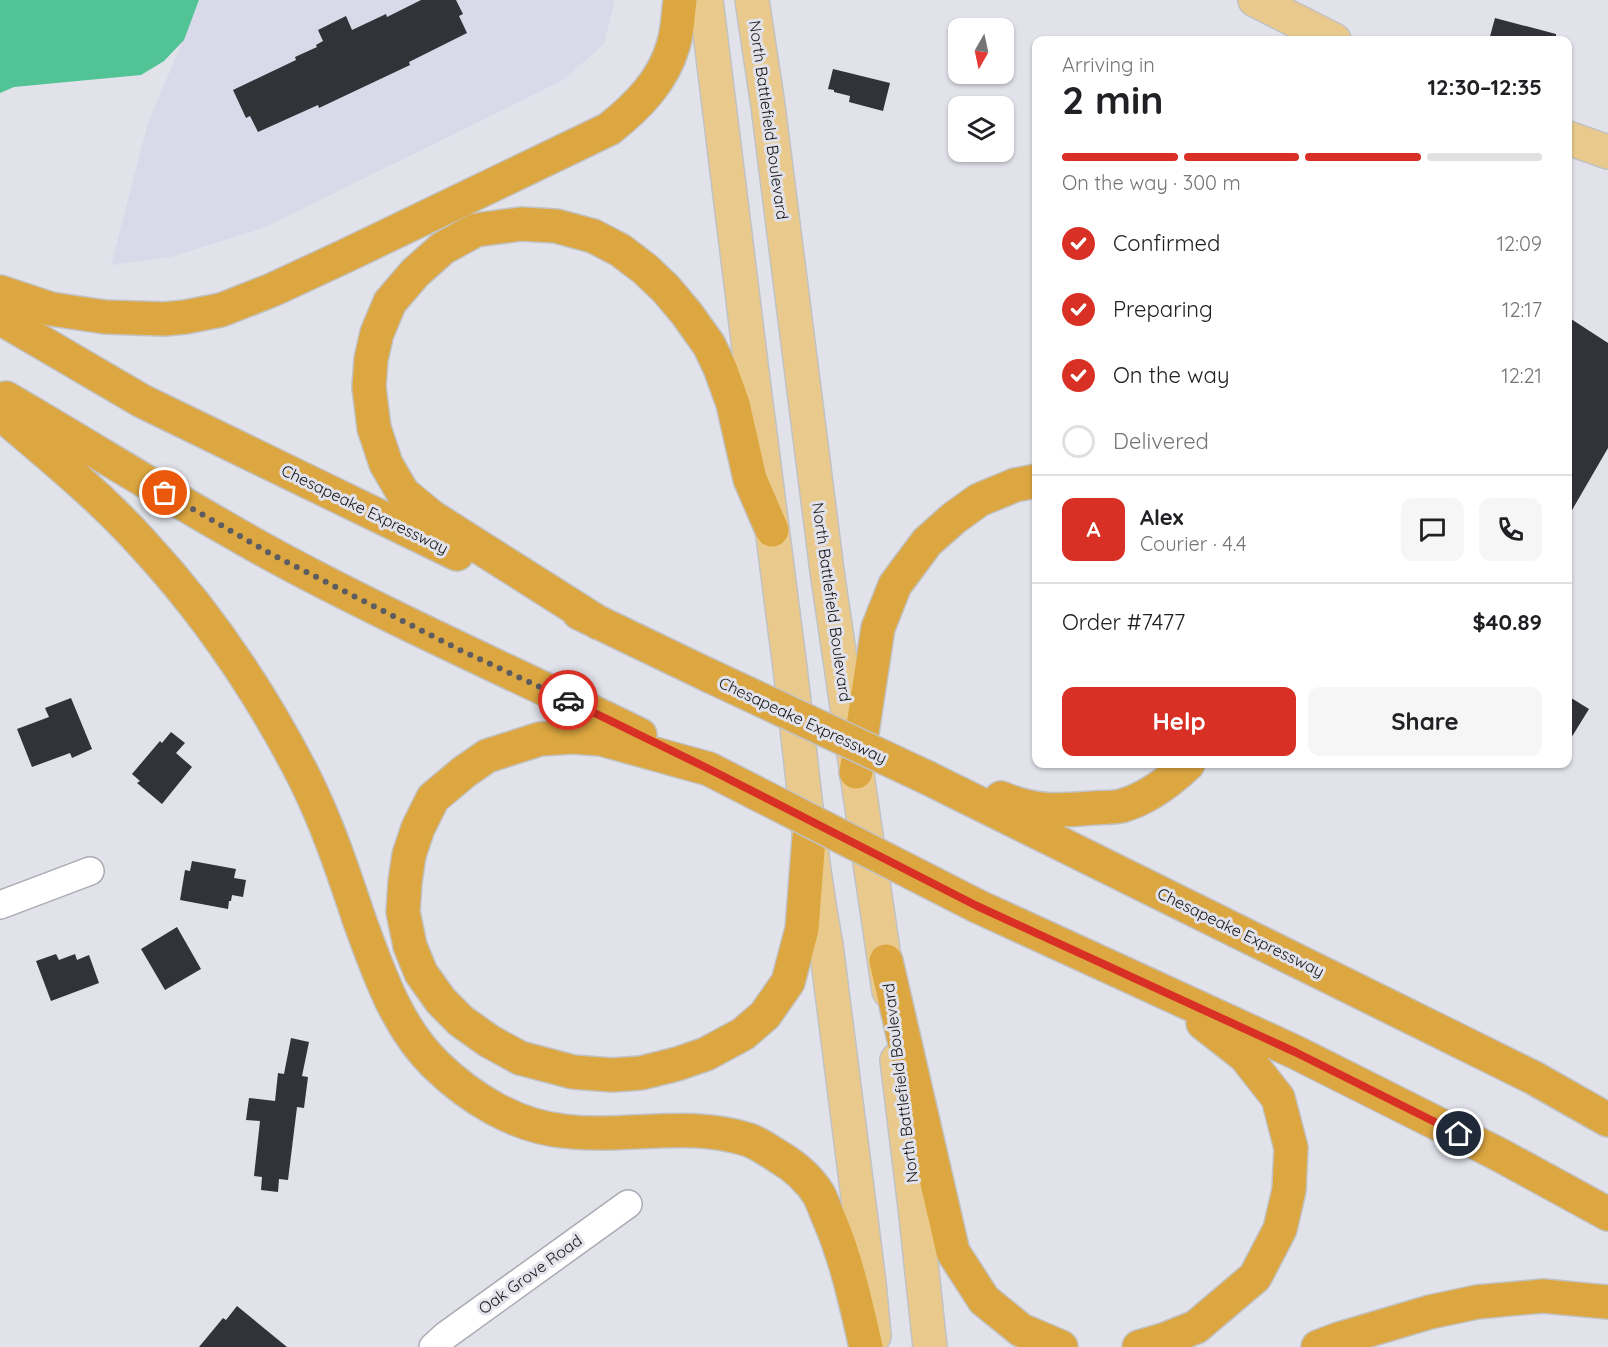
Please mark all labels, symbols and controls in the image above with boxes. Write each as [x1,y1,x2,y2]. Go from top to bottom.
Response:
north arrow [948,18,1014,84]
map controls [948,18,1014,162]
street label: North Battlefield Boulevard [745,19,793,221]
text: Arriving in [1062,52,1155,77]
text: 12:30–12:35 [1428,73,1542,101]
text: 2 min [1062,75,1164,124]
button: layers [948,96,1014,162]
text: On the way · 300 m [1062,170,1241,195]
icon: check [1062,227,1095,260]
text: Confirmed [1113,229,1220,257]
text: 12:09 [1497,231,1542,256]
icon: check [1062,293,1095,326]
text: Preparing [1113,295,1213,323]
text: 12:17 [1502,297,1542,322]
icon: check [1062,359,1095,392]
text: On the way [1113,361,1229,389]
text: 12:21 [1501,363,1542,388]
text: Delivered [1113,427,1209,455]
street label: Chesapeake Expressway [278,460,452,558]
pin [139,467,190,518]
icon: bag [148,476,181,509]
button: chat [1401,498,1464,561]
button: phone [1479,498,1542,561]
street label: North Battlefield Boulevard [808,501,856,703]
text: Alex [1140,503,1183,531]
text: A [1086,515,1101,543]
text: Courier · 4.4 [1140,531,1246,556]
text: Order #7477 [1062,608,1185,636]
text: $40.89 [1472,608,1542,636]
courier [538,670,598,730]
street label: Chesapeake Expressway [716,672,890,768]
icon: car [552,684,585,717]
button: Help [1062,687,1296,756]
button: Share [1308,687,1542,756]
street label: Chesapeake Expressway [1154,883,1328,981]
street label: North Battlefield Boulevard [878,982,922,1184]
pin [1433,1108,1484,1159]
icon: home [1442,1117,1475,1150]
street label: Oak Grove Road [474,1230,586,1318]

